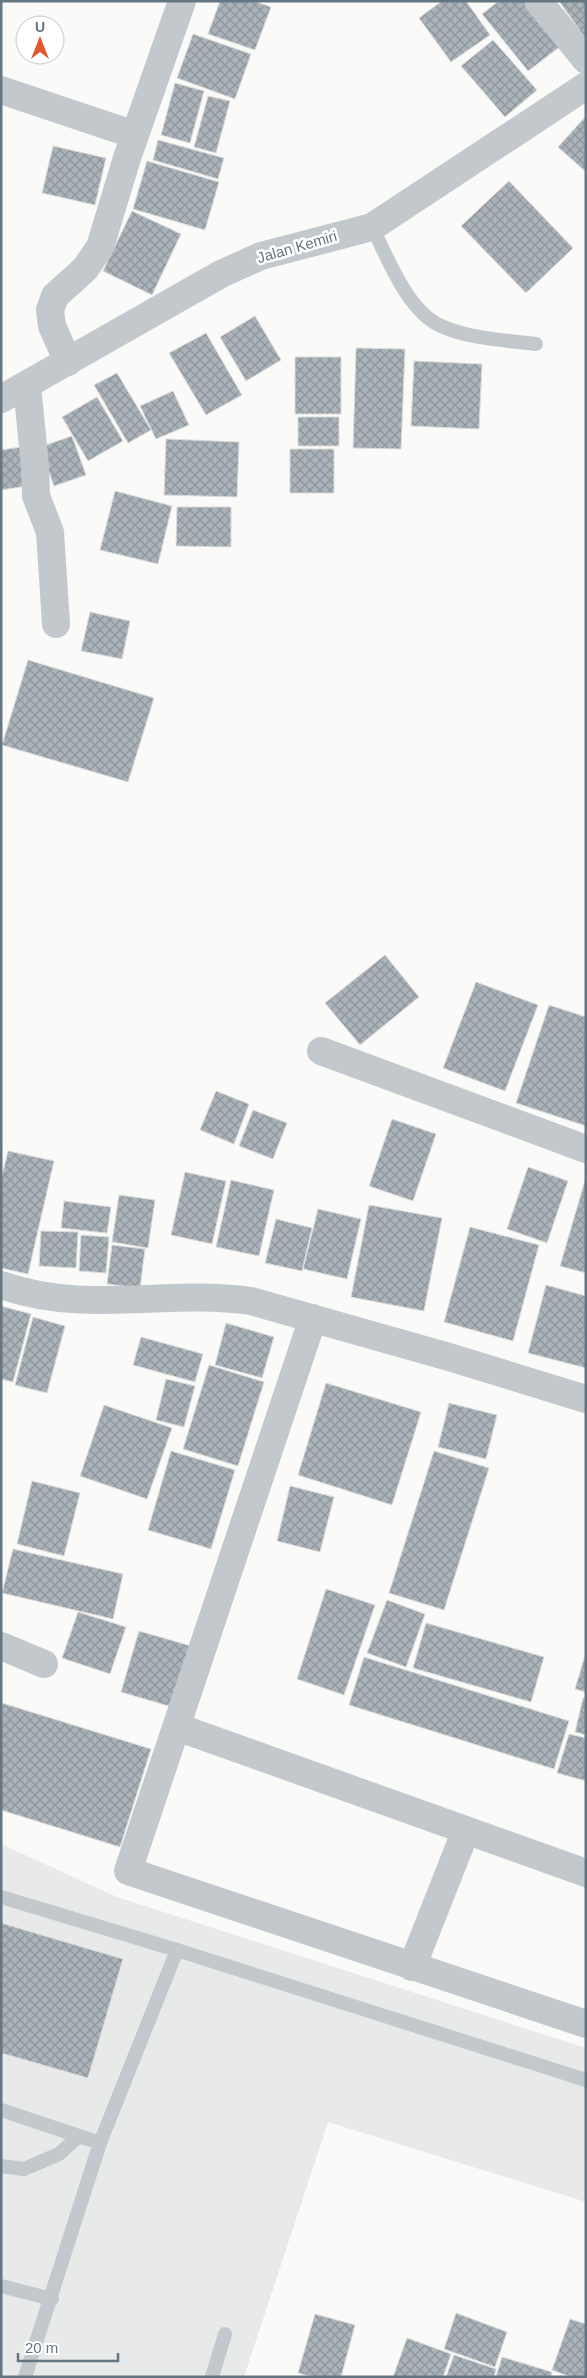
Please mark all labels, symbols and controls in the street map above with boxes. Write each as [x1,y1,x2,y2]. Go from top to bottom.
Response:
north arrow [15,15,65,65]
text: U [35,19,45,35]
street label: Jalan Kemiri [255,227,339,266]
scale bar [18,2330,118,2362]
text: 20 m [25,2339,58,2356]

